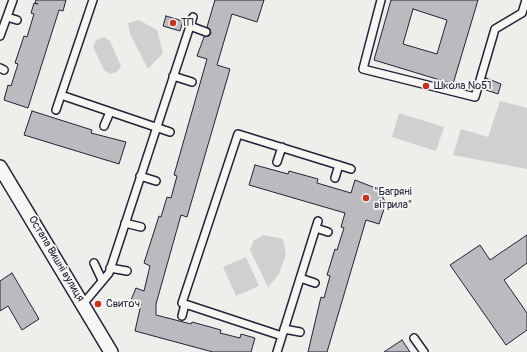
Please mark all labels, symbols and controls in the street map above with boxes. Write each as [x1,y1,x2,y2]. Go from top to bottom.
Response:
place label: ТП [181,16,194,30]
marker: ТП [168,18,178,28]
place label: Школа №51 [434,79,491,93]
marker: Школа №51 [421,81,431,91]
place label: "Багряні вітрила" [374,185,412,211]
marker: "Багряні вітрила" [361,193,371,203]
street label: Остапа Вишні вулиця [25,214,87,304]
place label: Свиточ [106,297,140,311]
marker: Свиточ [93,299,103,309]

